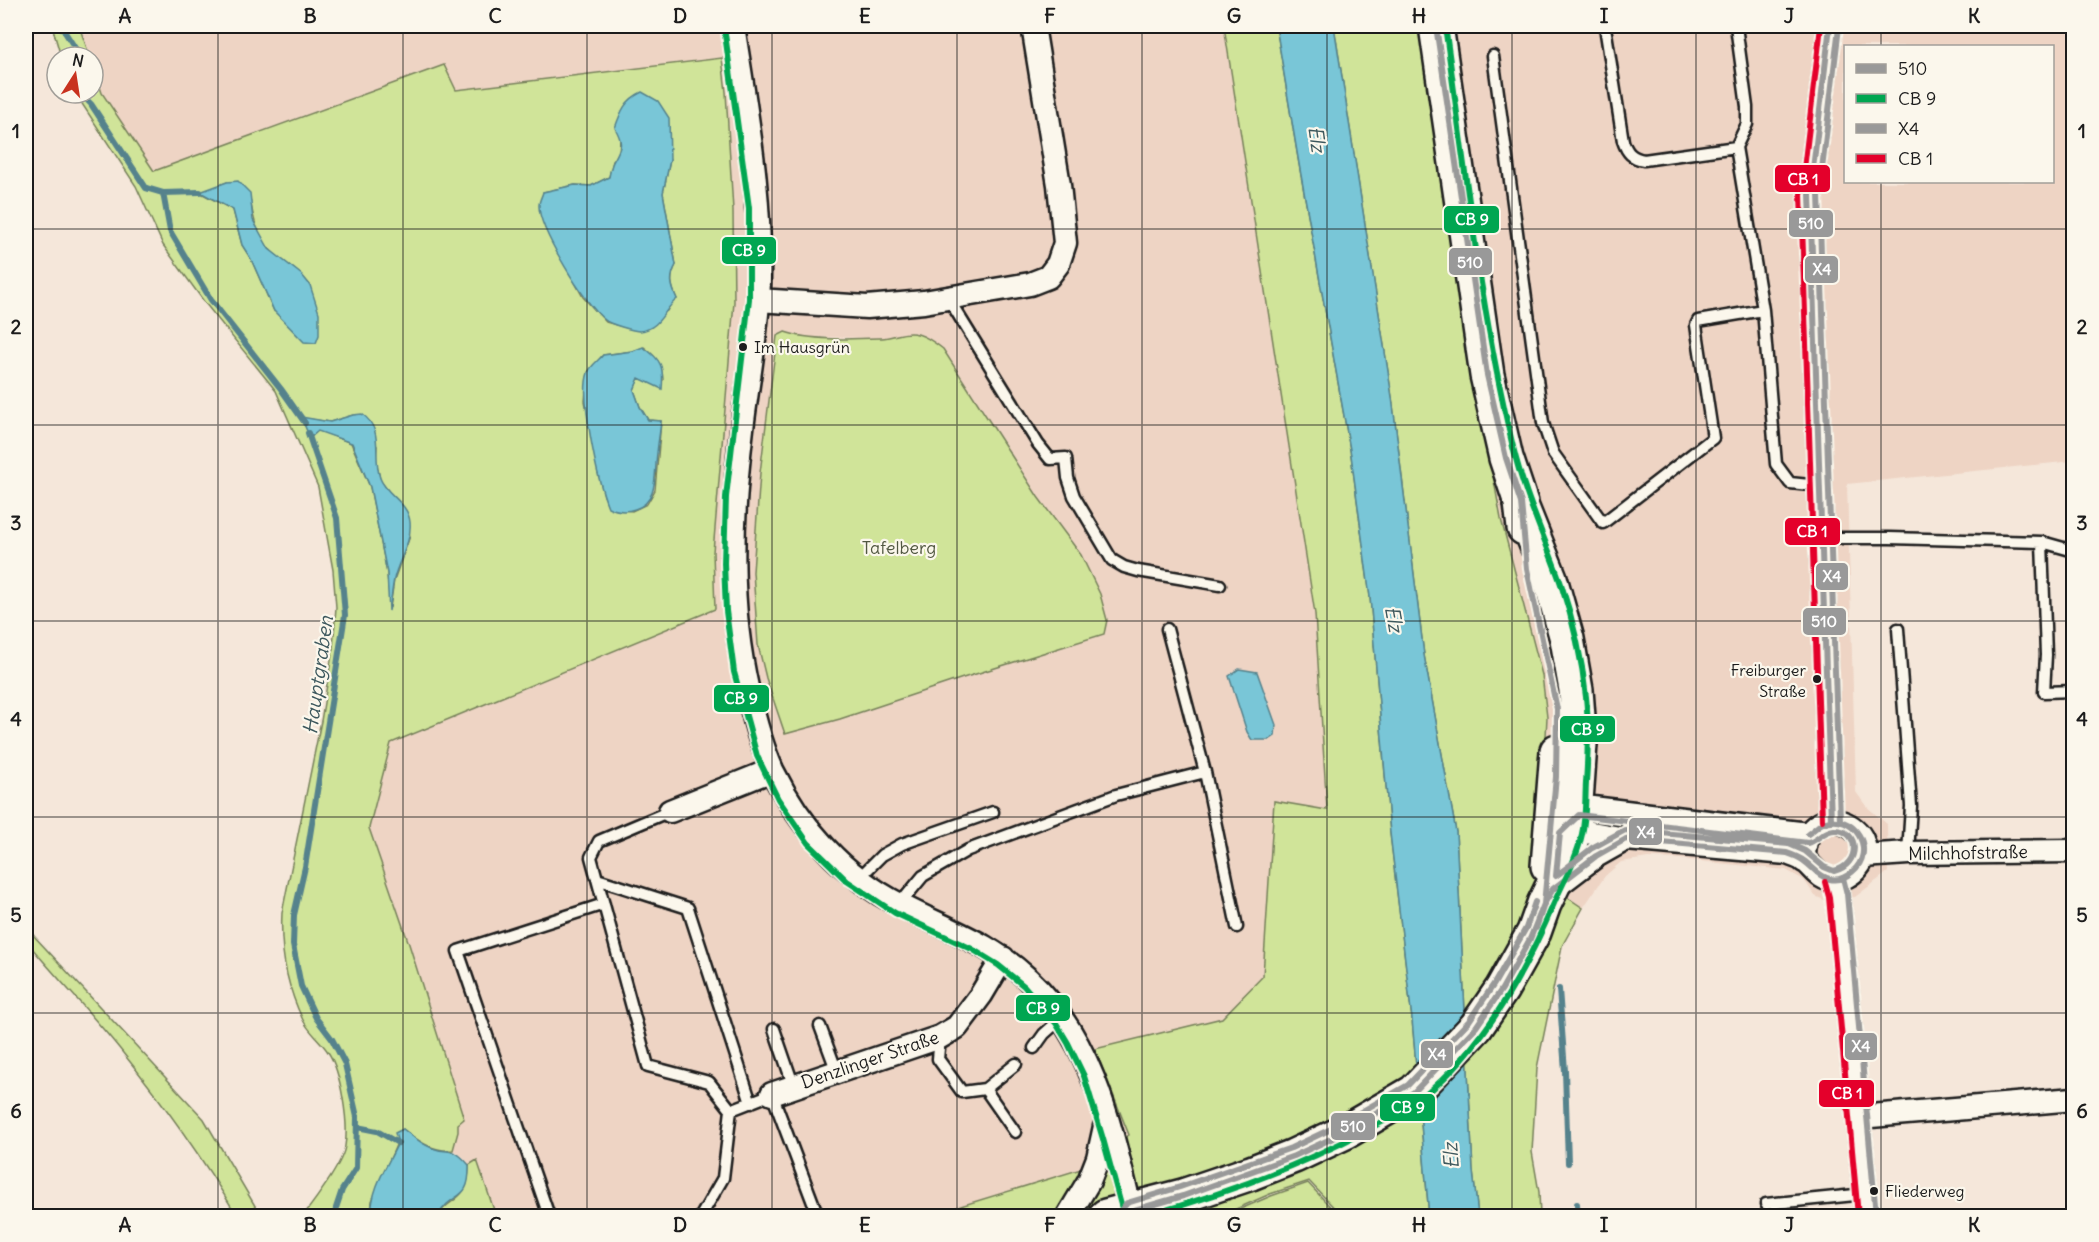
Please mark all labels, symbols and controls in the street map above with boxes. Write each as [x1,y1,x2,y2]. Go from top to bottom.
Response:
text: A [119,3,132,28]
text: B [303,3,317,28]
text: C [488,3,502,28]
text: D [673,3,687,28]
text: E [859,3,871,28]
text: F [1044,3,1056,28]
text: G [1227,3,1241,28]
text: H [1412,3,1426,28]
text: I [1600,3,1609,28]
text: J [1784,3,1795,28]
text: K [1968,3,1981,28]
north arrow [45,45,105,105]
legend [1844,45,2054,183]
text: N [71,49,86,71]
text: 510 [1898,57,1927,80]
text: CB 9 [1898,87,1936,110]
text: X4 [1898,117,1919,140]
text: 1 [12,118,20,143]
text: 1 [2078,118,2086,143]
water label: Elz [1303,124,1332,156]
text: CB 1 [1898,147,1933,170]
line badge: CB 1 [1774,164,1831,193]
text: CB 1 [1787,169,1819,189]
line badge: CB 9 [1443,205,1500,234]
text: CB 9 [1455,209,1489,229]
line badge: 510 [1788,209,1834,238]
text: 510 [1798,213,1824,233]
line badge: CB 9 [721,236,777,265]
text: CB 9 [732,240,766,260]
line badge: 510 [1448,247,1493,276]
text: 510 [1457,252,1483,272]
line badge: X4 [1804,255,1839,284]
text: X4 [1813,259,1832,279]
text: 2 [11,314,22,339]
text: 2 [2077,314,2088,339]
place label: Im Hausgrün [754,337,850,357]
marker: Im Hausgrün [737,341,749,353]
text: 3 [10,510,22,535]
text: 3 [2076,510,2088,535]
line badge: CB 1 [1784,517,1841,546]
text: CB 1 [1796,521,1828,541]
park label: Tafelberg [862,536,936,559]
line badge: X4 [1815,562,1849,591]
text: X4 [1823,566,1842,586]
water label: Elz [1380,604,1409,636]
line badge: 510 [1802,607,1847,636]
text: 510 [1811,611,1837,631]
water label: Hauptgraben [297,614,338,736]
place label: Freiburger Straße [1731,660,1806,701]
marker: Freiburger Straße [1811,673,1823,685]
line badge: CB 9 [713,684,770,713]
text: CB 9 [724,688,758,708]
text: 4 [10,706,22,731]
text: 4 [2076,706,2088,731]
line badge: CB 9 [1559,715,1616,743]
text: CB 9 [1571,719,1605,739]
line badge: X4 [1628,817,1663,846]
text: X4 [1637,822,1656,842]
street label: Milchhofstraße [1908,840,2028,865]
text: 5 [10,902,22,927]
text: 5 [2076,902,2088,927]
line badge: CB 9 [1015,994,1071,1022]
text: CB 9 [1026,998,1060,1018]
street label: Denzlinger Straße [798,1025,942,1094]
line badge: X4 [1844,1032,1878,1061]
text: X4 [1852,1036,1871,1056]
line badge: X4 [1420,1040,1454,1069]
text: X4 [1428,1044,1447,1064]
line badge: CB 1 [1818,1079,1875,1108]
text: CB 1 [1831,1083,1863,1103]
line badge: CB 9 [1379,1093,1436,1122]
text: CB 9 [1391,1097,1425,1117]
text: 6 [10,1098,22,1123]
text: 6 [2076,1098,2088,1123]
line badge: 510 [1330,1112,1376,1141]
text: 510 [1340,1116,1366,1136]
water label: Elz [1437,1140,1464,1170]
place label: Fliederweg [1885,1181,1964,1201]
marker: Fliederweg [1868,1185,1880,1197]
text: A [119,1212,132,1237]
text: B [303,1212,317,1237]
text: C [488,1212,502,1237]
text: D [673,1212,687,1237]
text: E [859,1212,871,1237]
text: F [1044,1212,1056,1237]
text: G [1227,1212,1241,1237]
text: H [1412,1212,1426,1237]
text: I [1600,1212,1609,1237]
text: J [1784,1212,1795,1237]
text: K [1968,1212,1981,1237]

